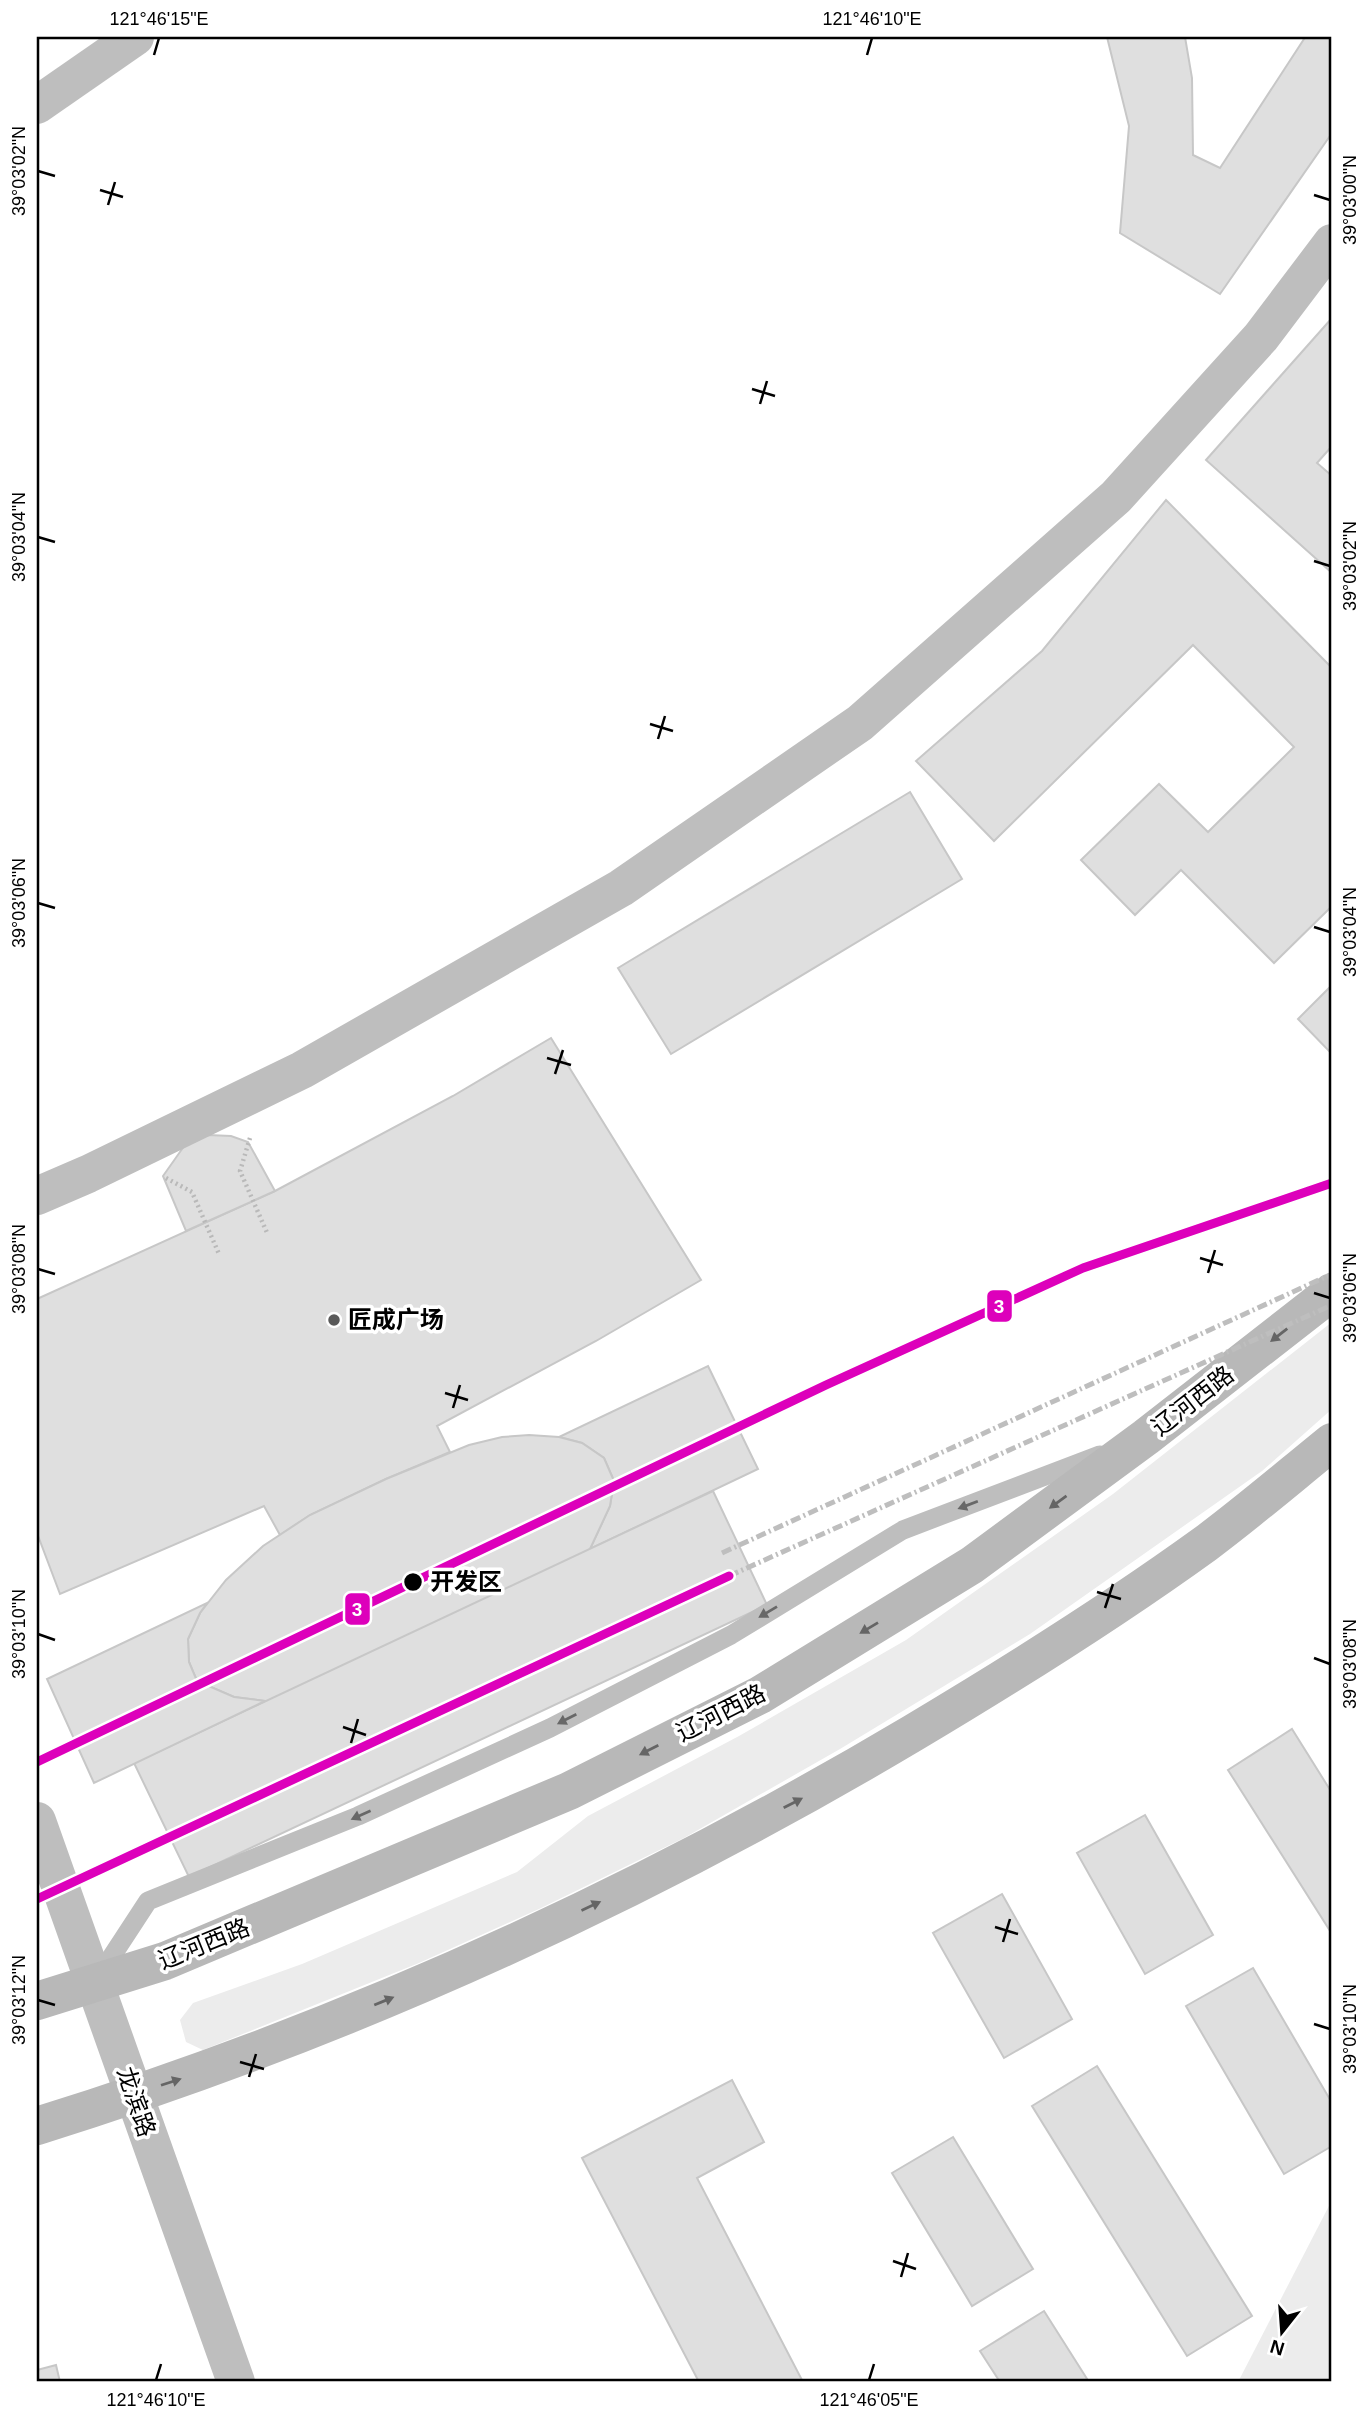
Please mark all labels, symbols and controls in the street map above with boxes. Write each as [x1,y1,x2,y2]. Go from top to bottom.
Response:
text: 121°46'15"E [109,9,209,29]
text: 121°46'10"E [822,9,922,29]
text: 39°03'02"N [9,126,29,216]
text: 39°03'00"N [1340,155,1360,245]
text: 39°03'04"N [9,492,29,582]
text: 39°03'02"N [1340,521,1360,611]
text: 39°03'06"N [9,858,29,948]
text: 39°03'04"N [1340,887,1360,977]
text: 39°03'08"N [9,1224,29,1314]
text: 39°03'06"N [1340,1253,1360,1343]
line badge: 3 [986,1289,1013,1323]
text: 3 [994,1296,1004,1317]
place label: 匠成广场 [348,1306,444,1333]
marker: 匠成广场 [326,1312,342,1328]
one-way arrow [1270,1327,1288,1342]
street label: 辽河西路 [1147,1360,1239,1441]
one-way arrow [1049,1494,1067,1508]
one-way arrow [958,1500,979,1511]
place label: 开发区 [430,1568,502,1595]
marker: 开发区 [402,1571,424,1593]
text: 39°03'10"N [9,1589,29,1679]
line badge: 3 [344,1592,371,1626]
text: 3 [352,1599,362,1620]
one-way arrow [759,1606,778,1619]
text: 39°03'08"N [1340,1619,1360,1709]
one-way arrow [860,1621,879,1634]
street label: 辽河西路 [672,1679,770,1746]
one-way arrow [557,1712,577,1724]
one-way arrow [639,1745,659,1756]
one-way arrow [783,1797,803,1808]
one-way arrow [351,1809,371,1821]
one-way arrow [580,1900,601,1911]
street label: 辽河西路 [154,1913,253,1974]
text: 39°03'12"N [9,1955,29,2045]
text: 39°03'10"N [1340,1984,1360,2074]
one-way arrow [374,1996,395,2007]
street label: 龙滨路 [112,2063,161,2140]
one-way arrow [161,2076,182,2087]
north arrow [1246,2296,1316,2366]
text: N [1268,2336,1287,2360]
text: 121°46'10"E [106,2390,206,2410]
text: 121°46'05"E [819,2390,919,2410]

